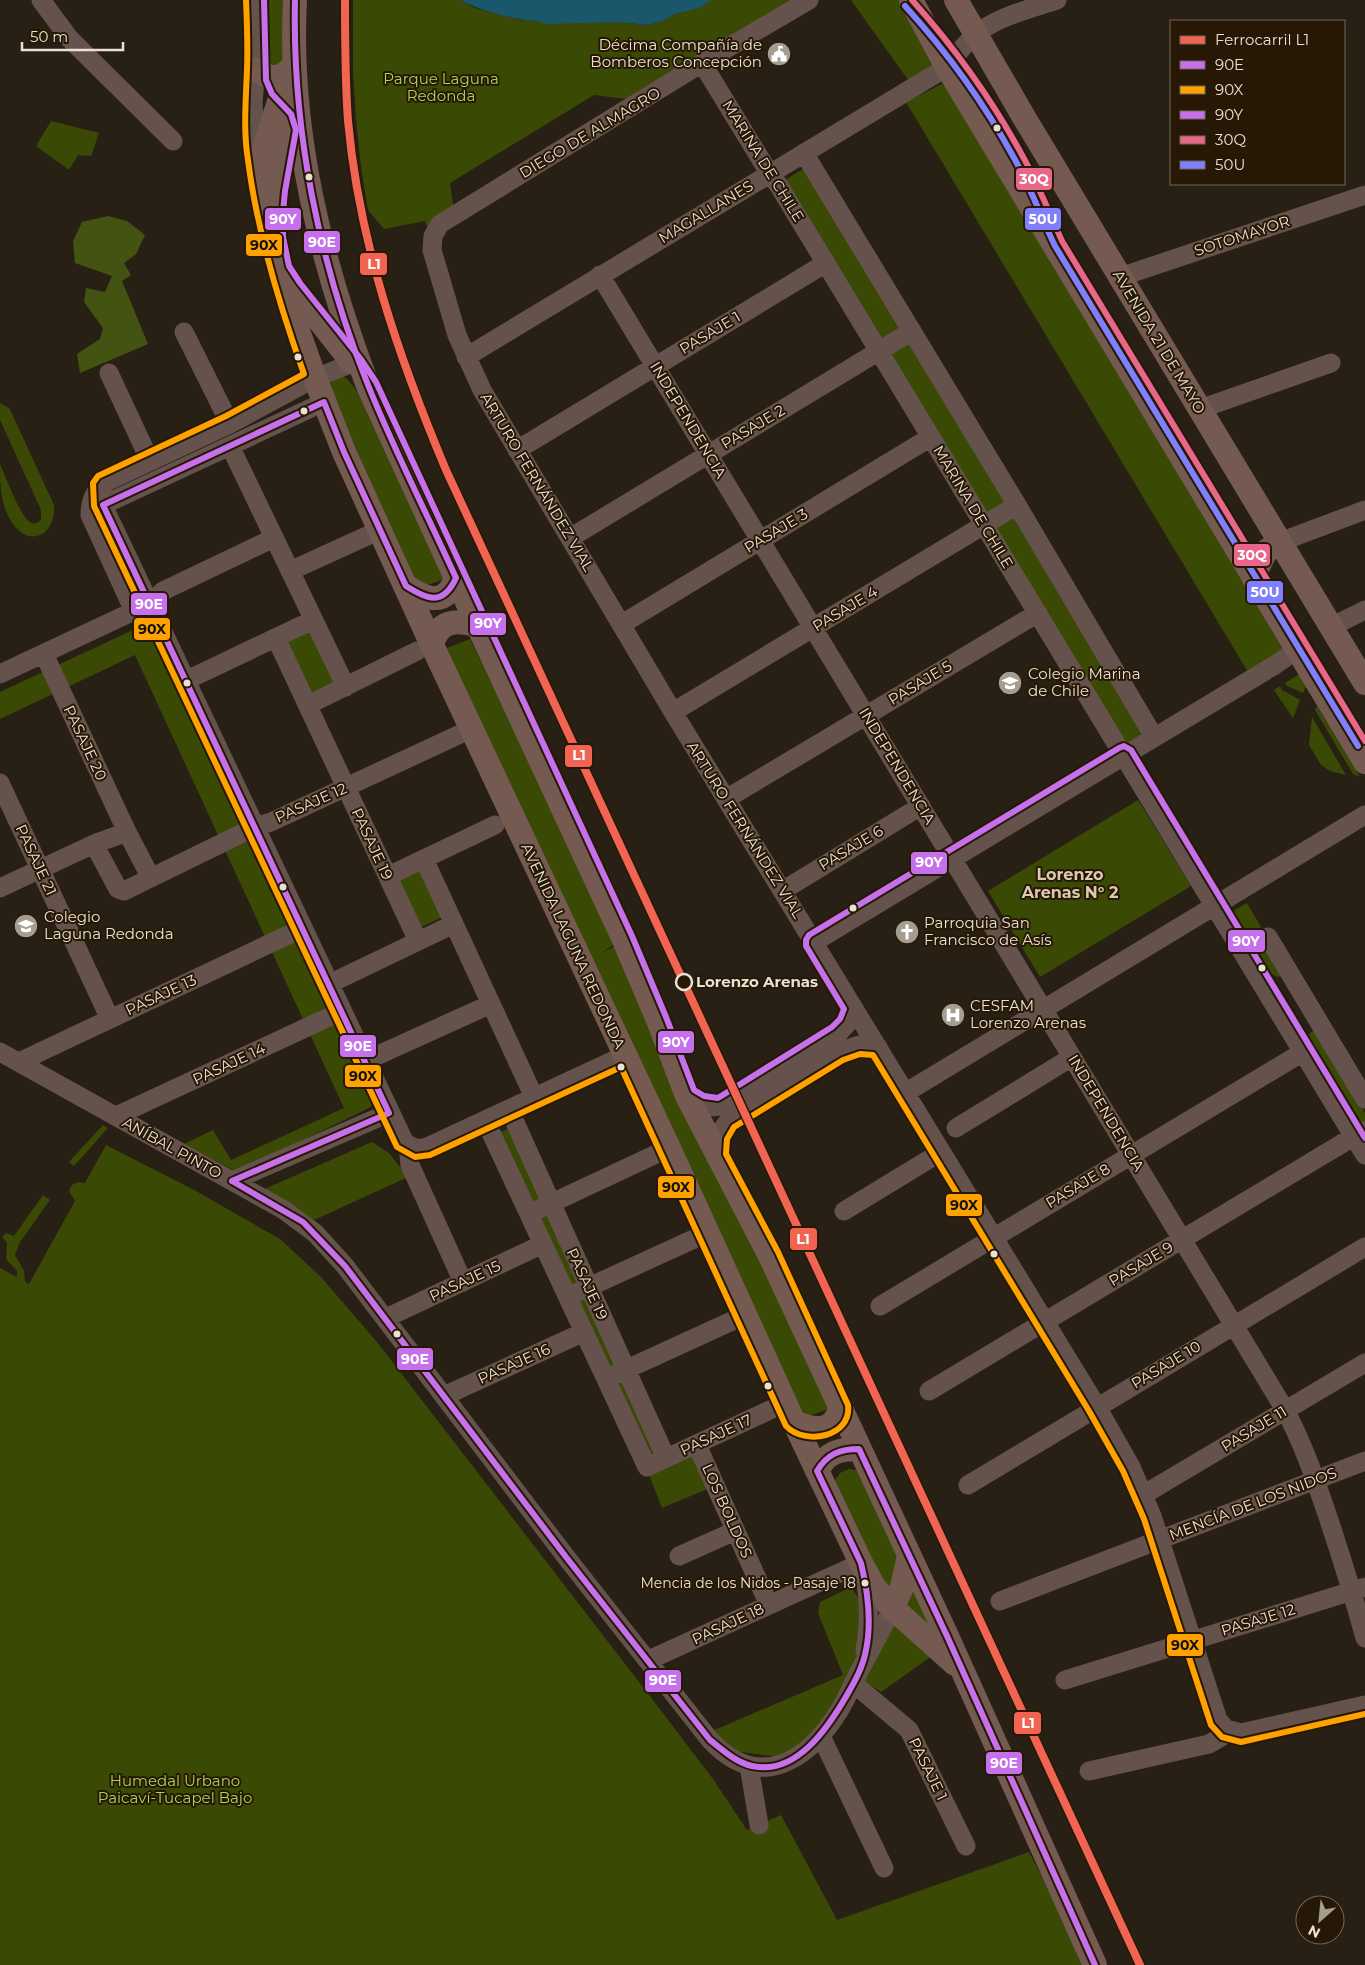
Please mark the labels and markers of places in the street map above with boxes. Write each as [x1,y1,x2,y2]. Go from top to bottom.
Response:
place label: Décima Compañía de Bomberos Concepción [590,35,762,71]
public building icon: Décima Compañía de Bomberos Concepción [766,41,792,67]
unlabelled marker [992,123,1002,133]
unlabelled marker [304,172,314,182]
unlabelled marker [293,352,303,362]
unlabelled marker [299,406,309,416]
place label: Colegio Marina de Chile [1028,664,1141,700]
school or university icon: Colegio Marina de Chile [997,670,1023,696]
unlabelled marker [182,678,192,688]
unlabelled marker [278,882,288,892]
unlabelled marker [848,903,858,913]
place label: Colegio Laguna Redonda [44,907,174,943]
school or university icon: Colegio Laguna Redonda [13,913,39,939]
place label: Parroquia San Francisco de Asís [924,913,1052,949]
church icon: Parroquia San Francisco de Asís [894,919,920,945]
unlabelled marker [1257,963,1267,973]
place label: Lorenzo Arenas [696,972,818,991]
marker: Lorenzo Arenas [675,973,693,991]
place label: CESFAM Lorenzo Arenas [970,996,1086,1032]
hospital icon: CESFAM Lorenzo Arenas [940,1002,966,1028]
unlabelled marker [616,1062,626,1072]
unlabelled marker [989,1249,999,1259]
unlabelled marker [392,1329,402,1339]
unlabelled marker [763,1381,773,1391]
place label: Mencia de los Nidos - Pasaje 18 [641,1574,856,1592]
marker: Mencia de los Nidos - Pasaje 18 [860,1578,870,1588]

